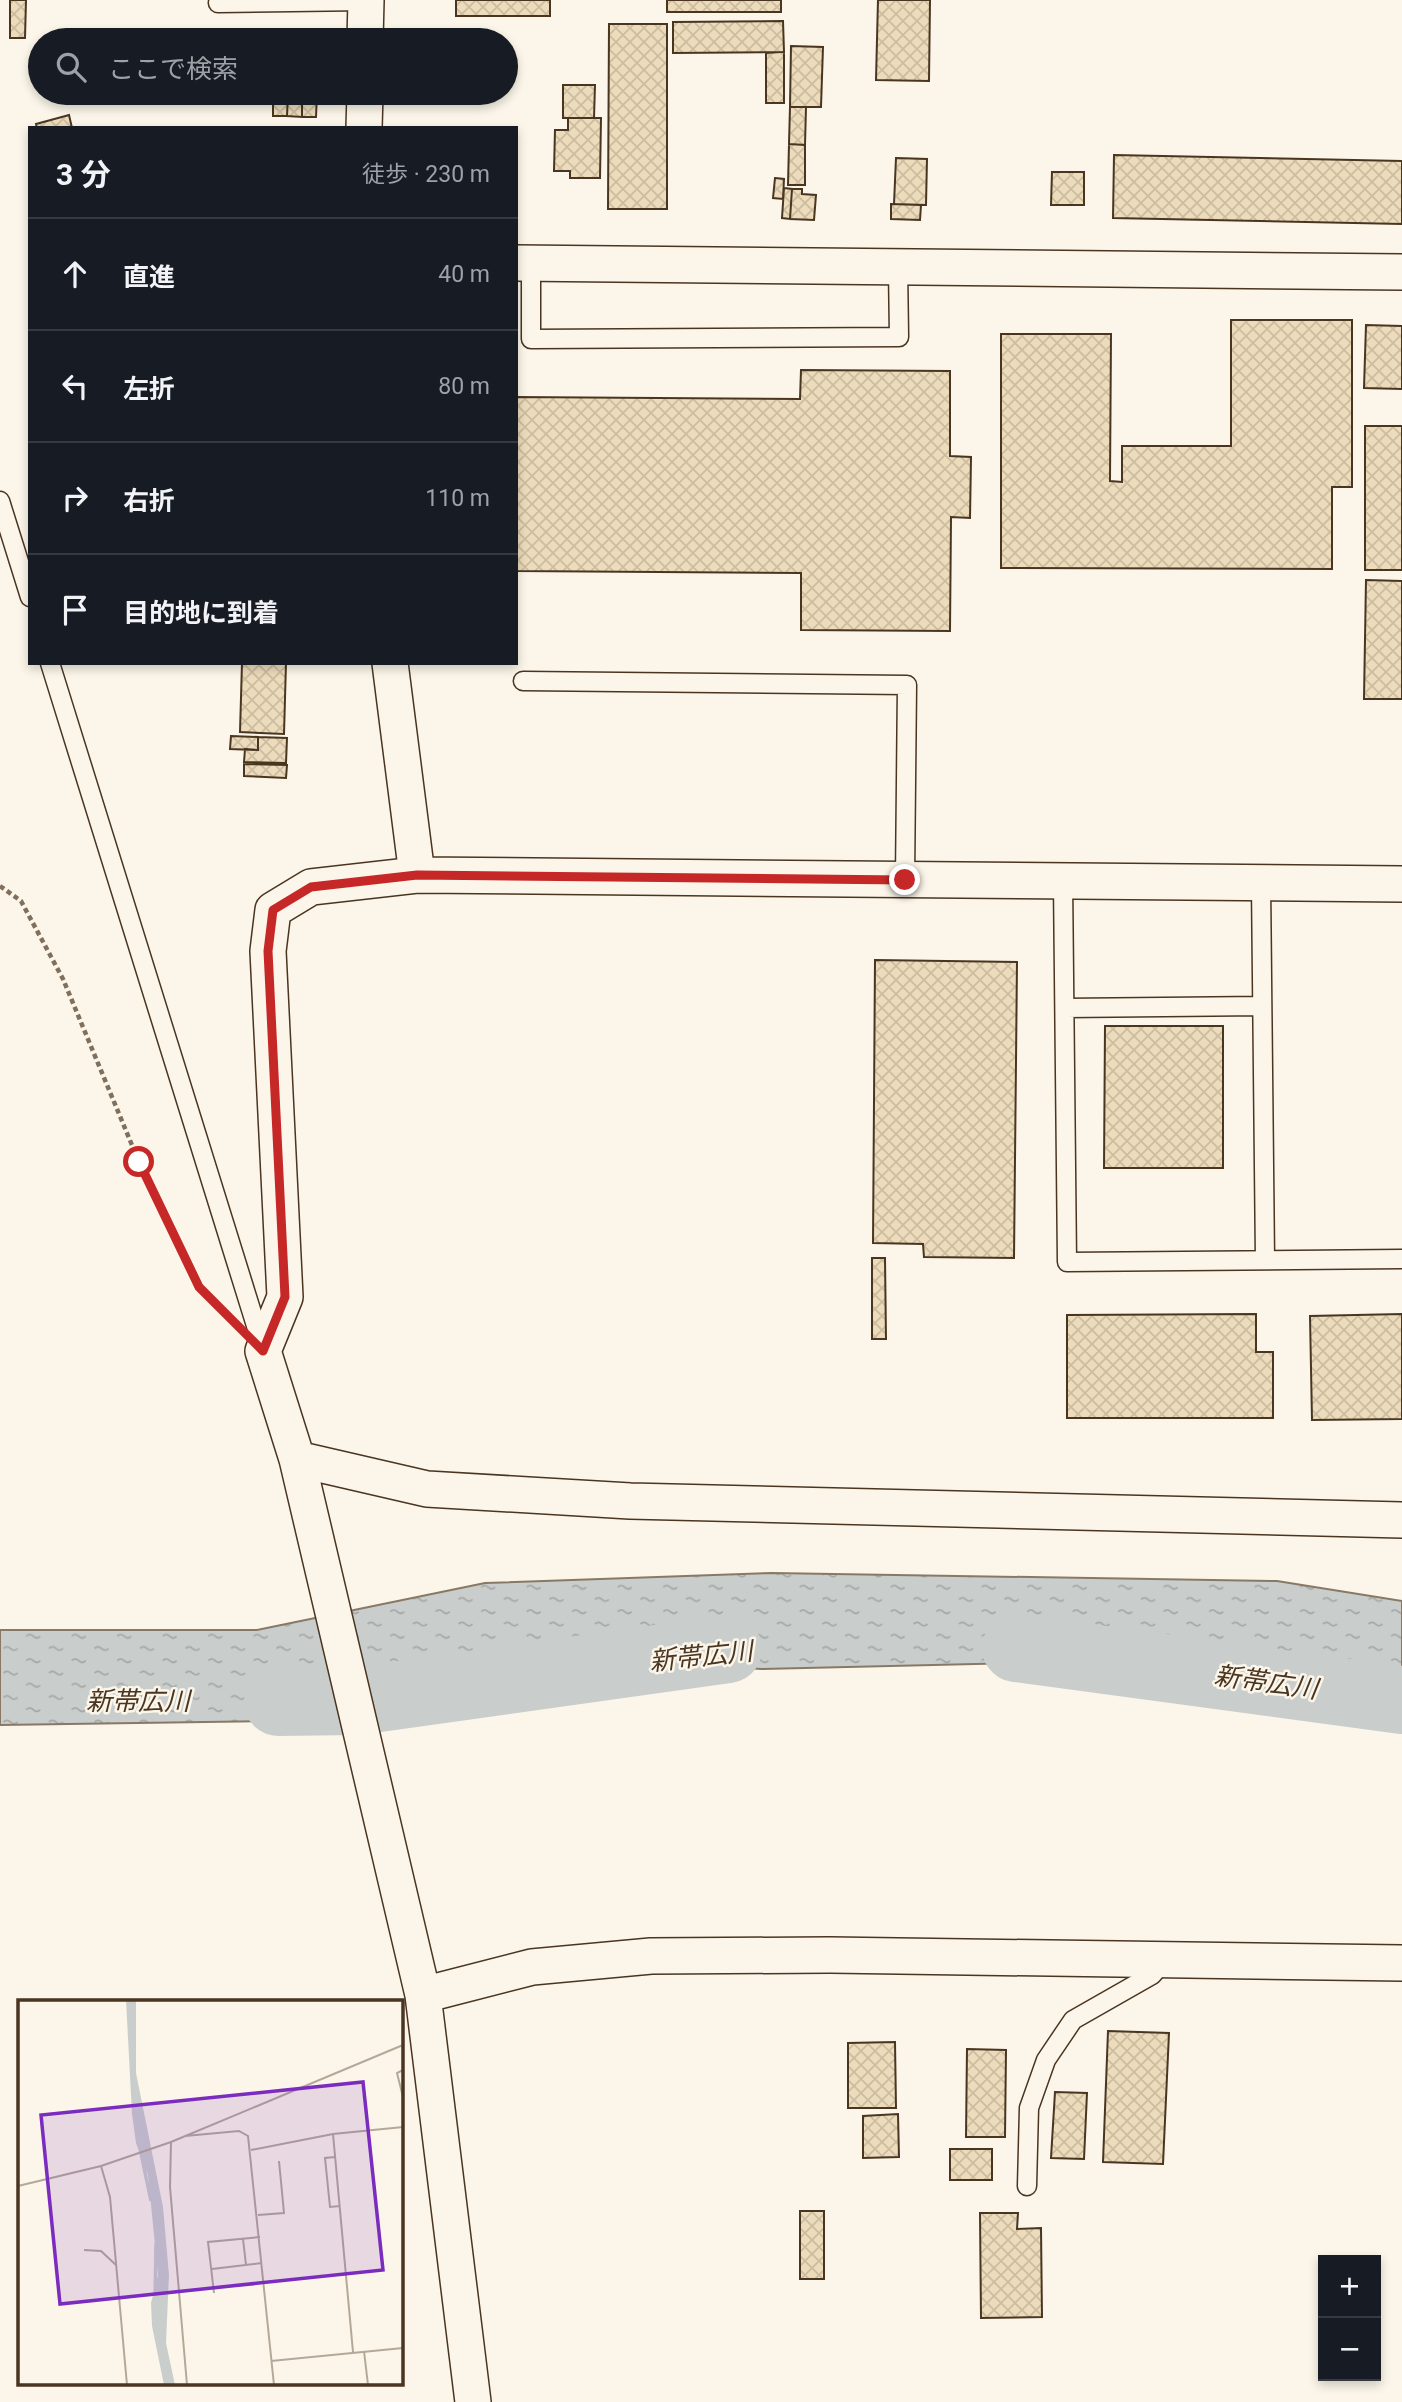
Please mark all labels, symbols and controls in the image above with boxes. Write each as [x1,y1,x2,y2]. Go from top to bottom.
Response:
search box [28,28,518,105]
icon: search [52,48,90,86]
text: ここで検索 [108,54,238,84]
text: 3 分 [56,157,111,192]
text: 徒歩 · 230 m [362,161,490,188]
icon: ahead [56,255,94,293]
text: 40 m [438,261,490,288]
text: 直進 [123,262,175,292]
icon: left [56,367,94,405]
text: 80 m [438,373,490,400]
text: 左折 [123,374,175,404]
icon: right [56,479,94,517]
text: 110 m [425,485,490,512]
text: 右折 [123,486,175,516]
icon: arrive [56,591,94,629]
text: 目的地に到着 [123,598,279,628]
route end [889,864,920,895]
route start [123,1146,154,1177]
water label: 新帯広川 [648,1635,757,1676]
water label: 新帯広川 [1212,1660,1323,1705]
water label: 新帯広川 [86,1686,193,1716]
inset map [18,2000,402,2384]
map controls [1318,2255,1381,2381]
button: + [1318,2255,1381,2318]
button: − [1318,2318,1381,2381]

